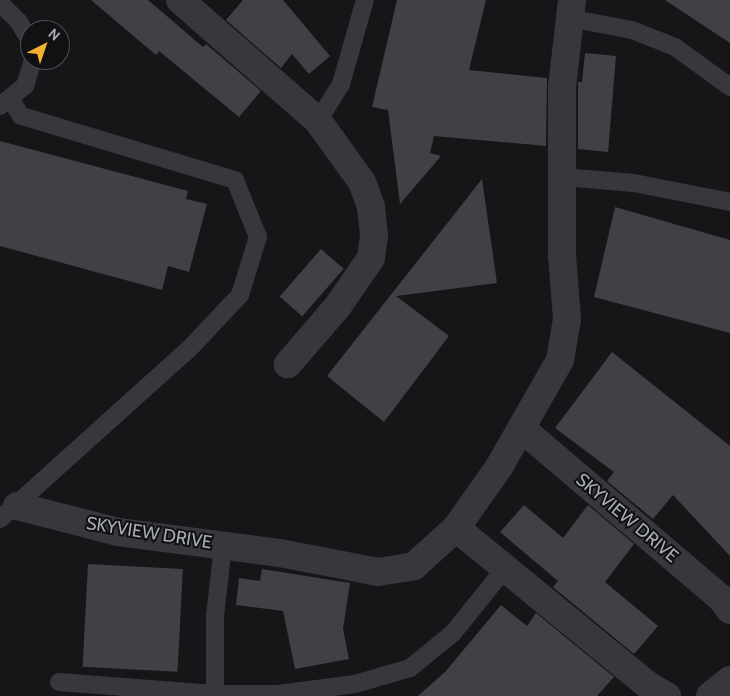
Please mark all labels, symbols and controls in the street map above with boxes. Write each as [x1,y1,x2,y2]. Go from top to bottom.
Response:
north arrow [20,20,70,70]
text: N [45,24,64,44]
street label: SKYVIEW DRIVE [571,469,683,567]
street label: SKYVIEW DRIVE [85,512,213,554]

